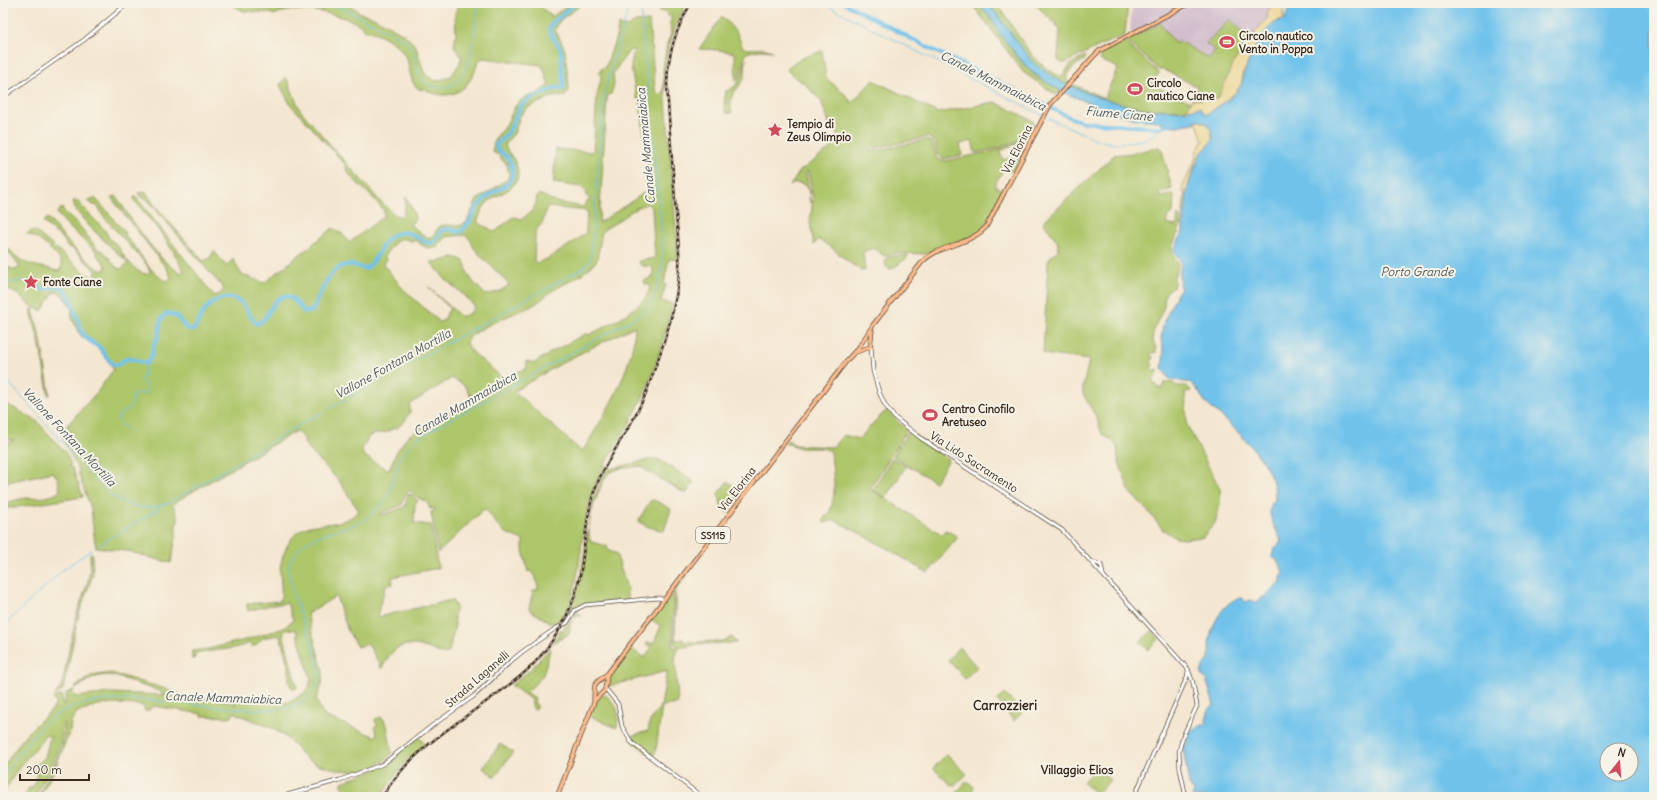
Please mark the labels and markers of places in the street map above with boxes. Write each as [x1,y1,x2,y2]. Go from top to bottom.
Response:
place label: Circolo nautico Vento in Poppa [1239,29,1314,57]
sports icon: Circolo nautico Vento in Poppa [1218,33,1236,51]
place label: Circolo nautico Ciane [1147,76,1215,103]
sports icon: Circolo nautico Ciane [1126,80,1144,98]
place label: Tempio di Zeus Olimpio [787,117,851,145]
place icon: Tempio di Zeus Olimpio [766,121,784,139]
place icon: Fonte Ciane [22,273,40,291]
place label: Fonte Ciane [43,275,102,289]
place label: Centro Cinofilo Aretuseo [942,402,1015,429]
sports icon: Centro Cinofilo Aretuseo [921,406,939,424]

